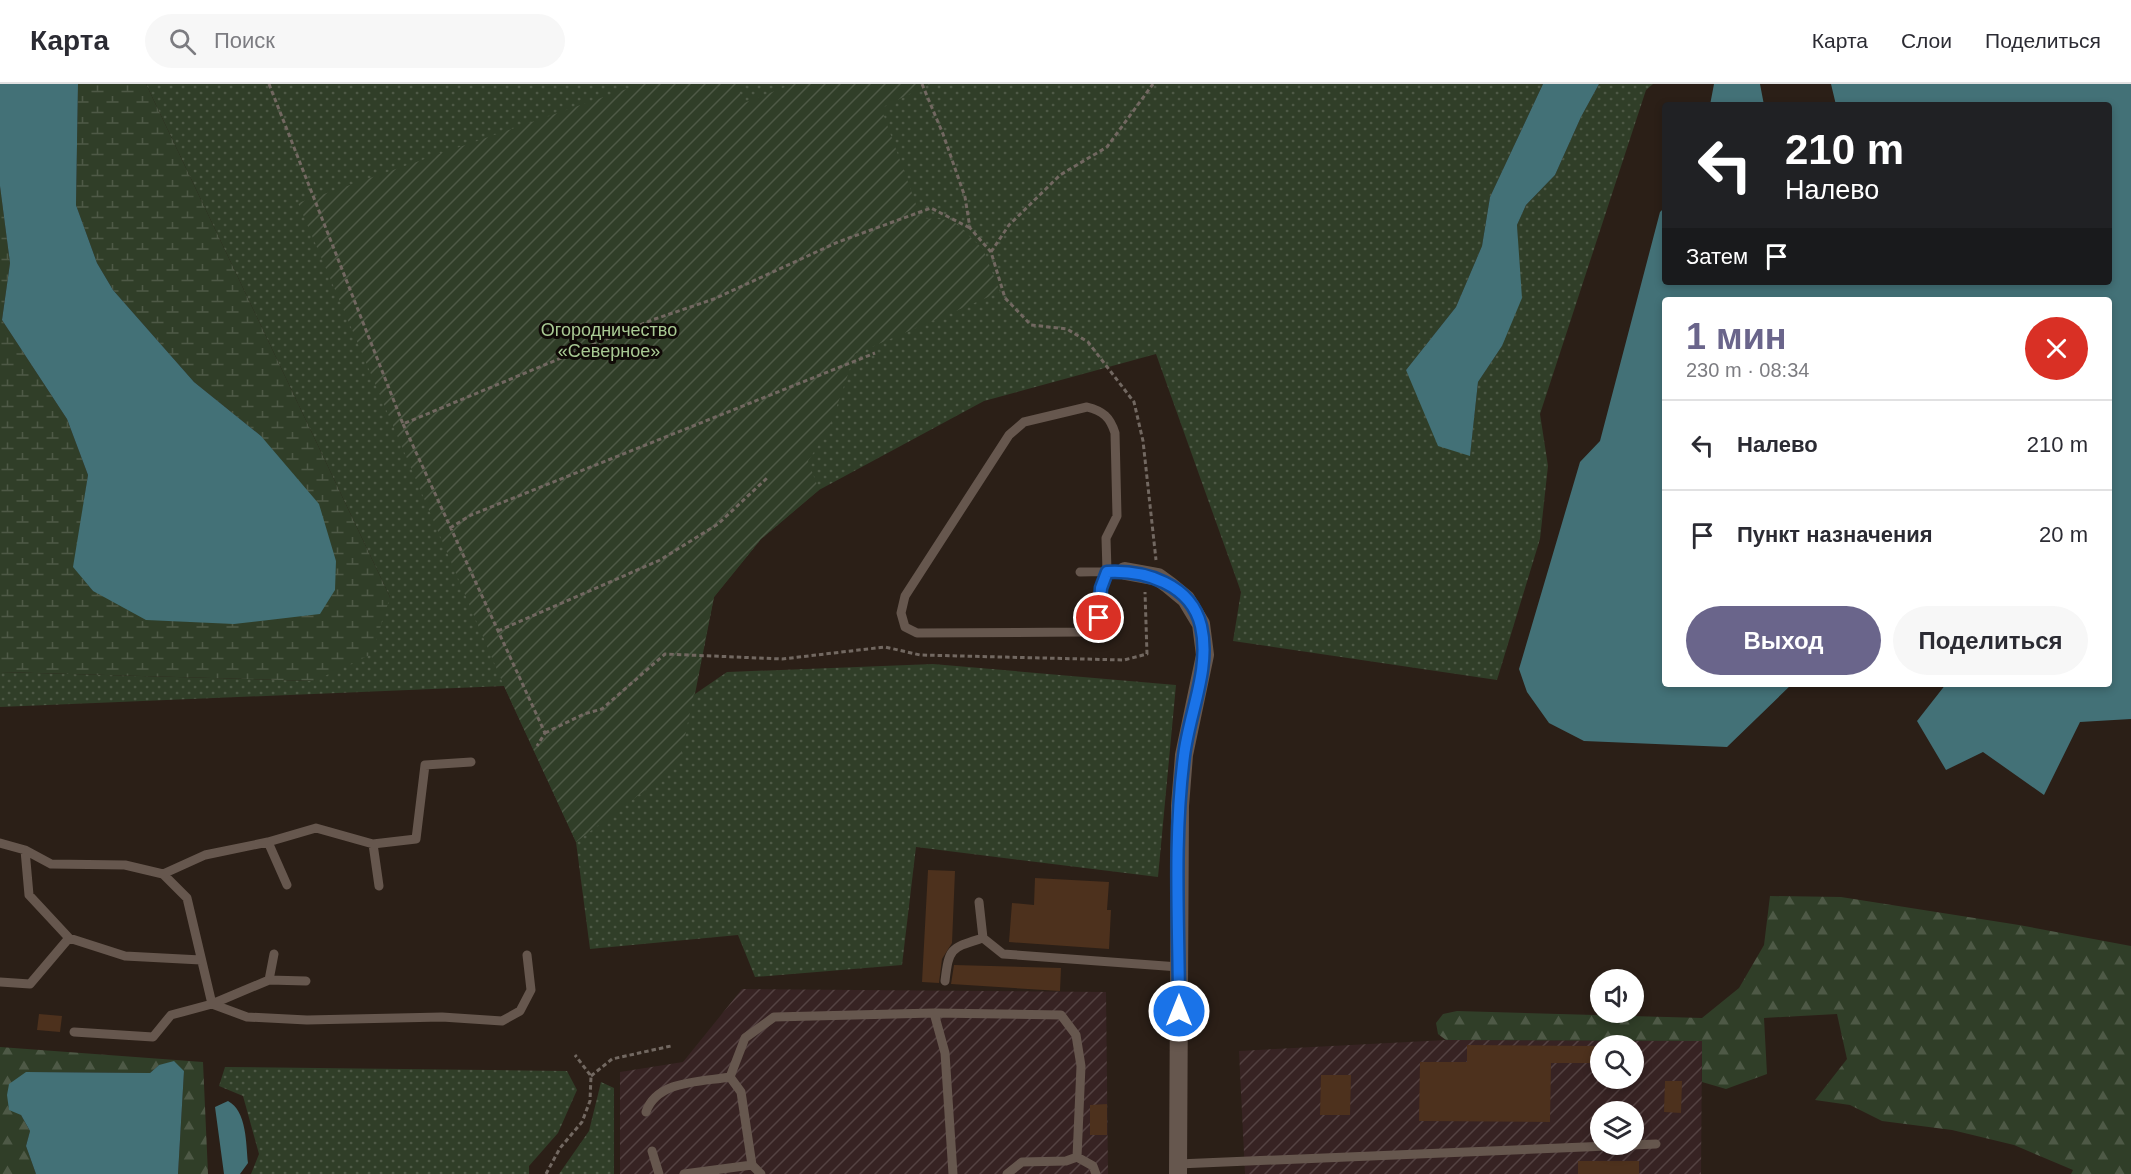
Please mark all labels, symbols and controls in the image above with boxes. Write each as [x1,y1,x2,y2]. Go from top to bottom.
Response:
search box [145,14,565,68]
text: Карта [30,25,109,56]
icon: search [166,25,199,58]
text: Поиск [214,28,275,53]
text: Карта [1812,29,1868,52]
text: Слои [1901,29,1952,52]
text: Поделиться [1985,29,2101,52]
icon: left [1686,126,1764,204]
text: 210 m [1785,126,1904,173]
text: Налево [1785,175,1879,205]
icon: arrive [1760,240,1793,273]
text: Затем [1686,244,1748,269]
text: 1 мин [1686,316,1787,357]
button: close [2025,317,2088,380]
park label: Огородничество «Северное» [541,320,677,361]
text: 230 m · 08:34 [1686,359,1809,381]
icon: left [1686,429,1719,462]
text: Налево [1737,432,1818,457]
text: 210 m [2027,432,2088,457]
icon: arrive [1686,519,1719,552]
text: Пункт назначения [1737,522,1933,547]
text: 20 m [2039,522,2088,547]
pin [1073,592,1124,643]
icon: arrive [1082,601,1115,634]
button: Выход [1686,606,1881,675]
button: Поделиться [1893,606,2088,675]
map controls [1590,969,1644,1155]
button: sound [1590,969,1644,1023]
position arrow [1147,979,1211,1043]
button: search [1590,1035,1644,1089]
button: layers [1590,1101,1644,1155]

